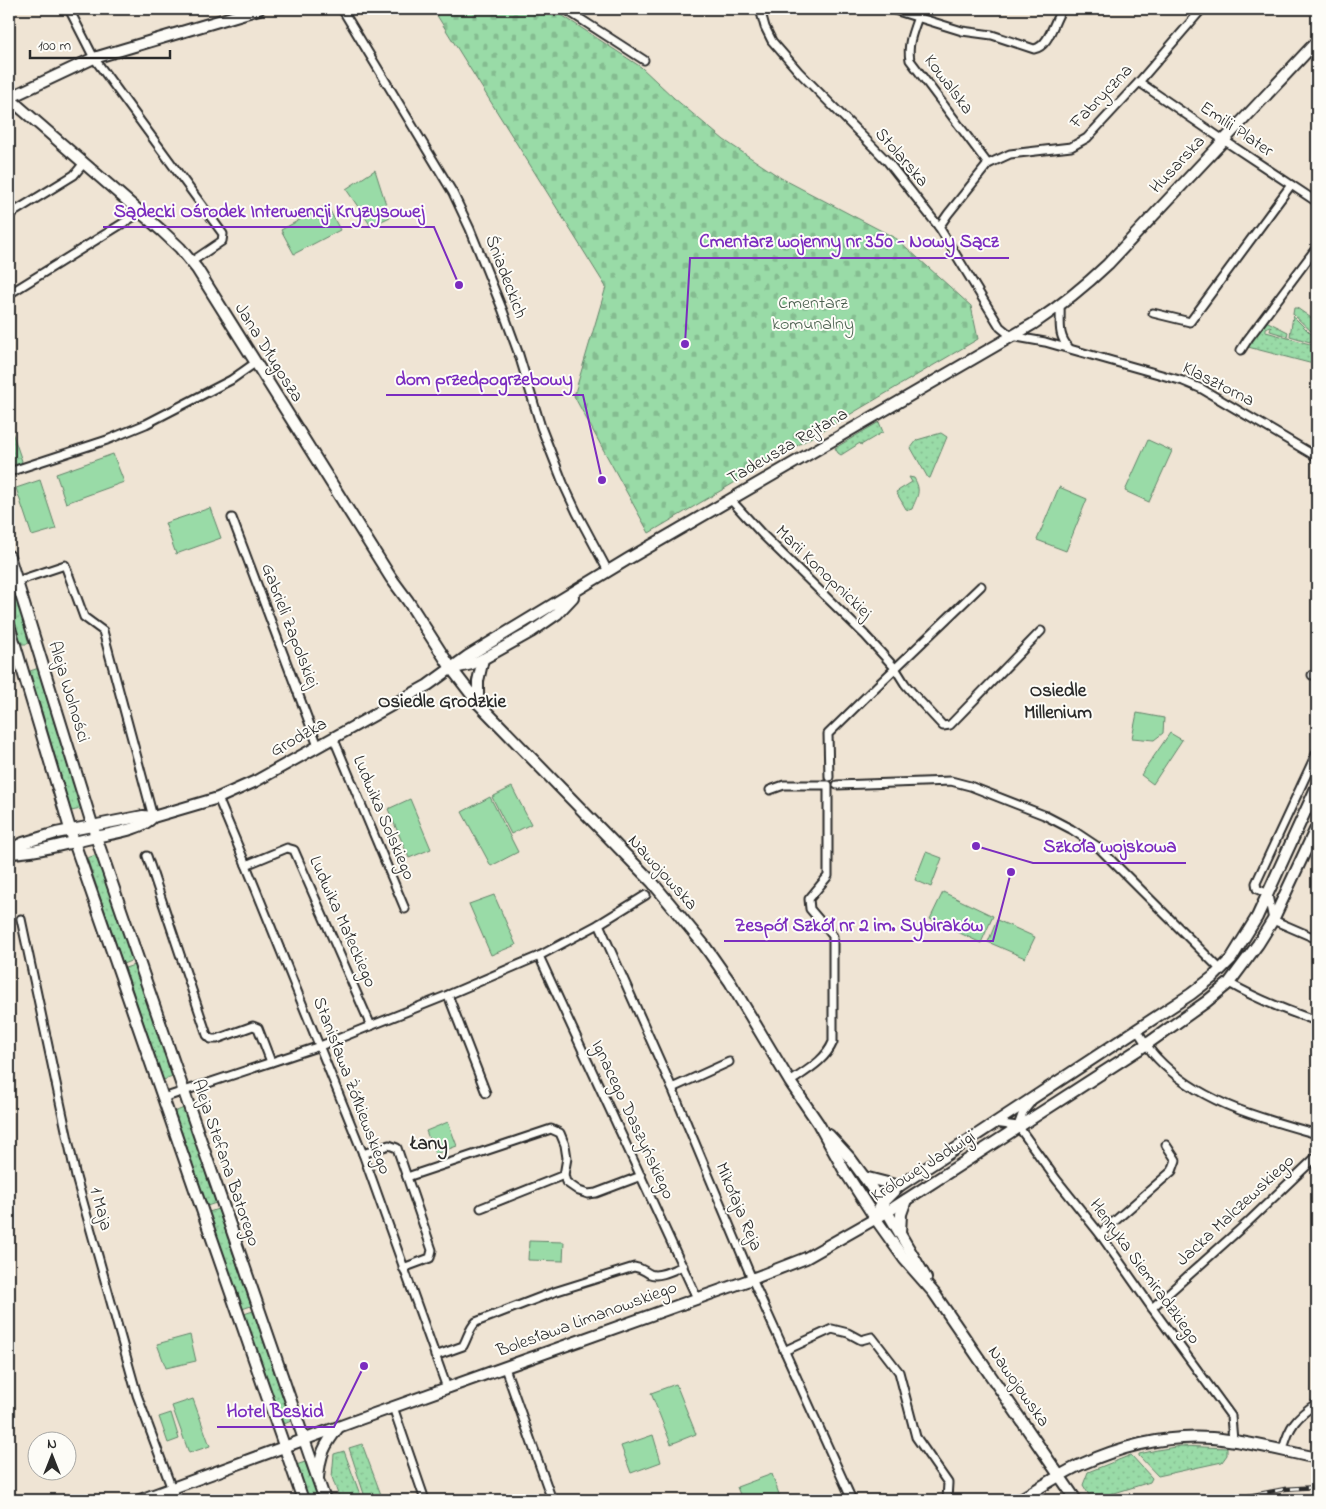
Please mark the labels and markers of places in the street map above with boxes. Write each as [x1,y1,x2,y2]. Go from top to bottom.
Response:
callout: Sądecki Ośrodek Interwencji Kryzysowej [103,193,434,227]
callout: Cmentarz wojenny nr 350 - Nowy Sącz [690,224,1009,258]
callout: dom przedpogrzebowy [386,361,583,395]
callout: Szkoła wojskowa [1033,829,1186,863]
callout: Zespół Szkół nr 2 im. Sybiraków [724,907,993,941]
callout: Hotel Beskid [217,1393,334,1427]

